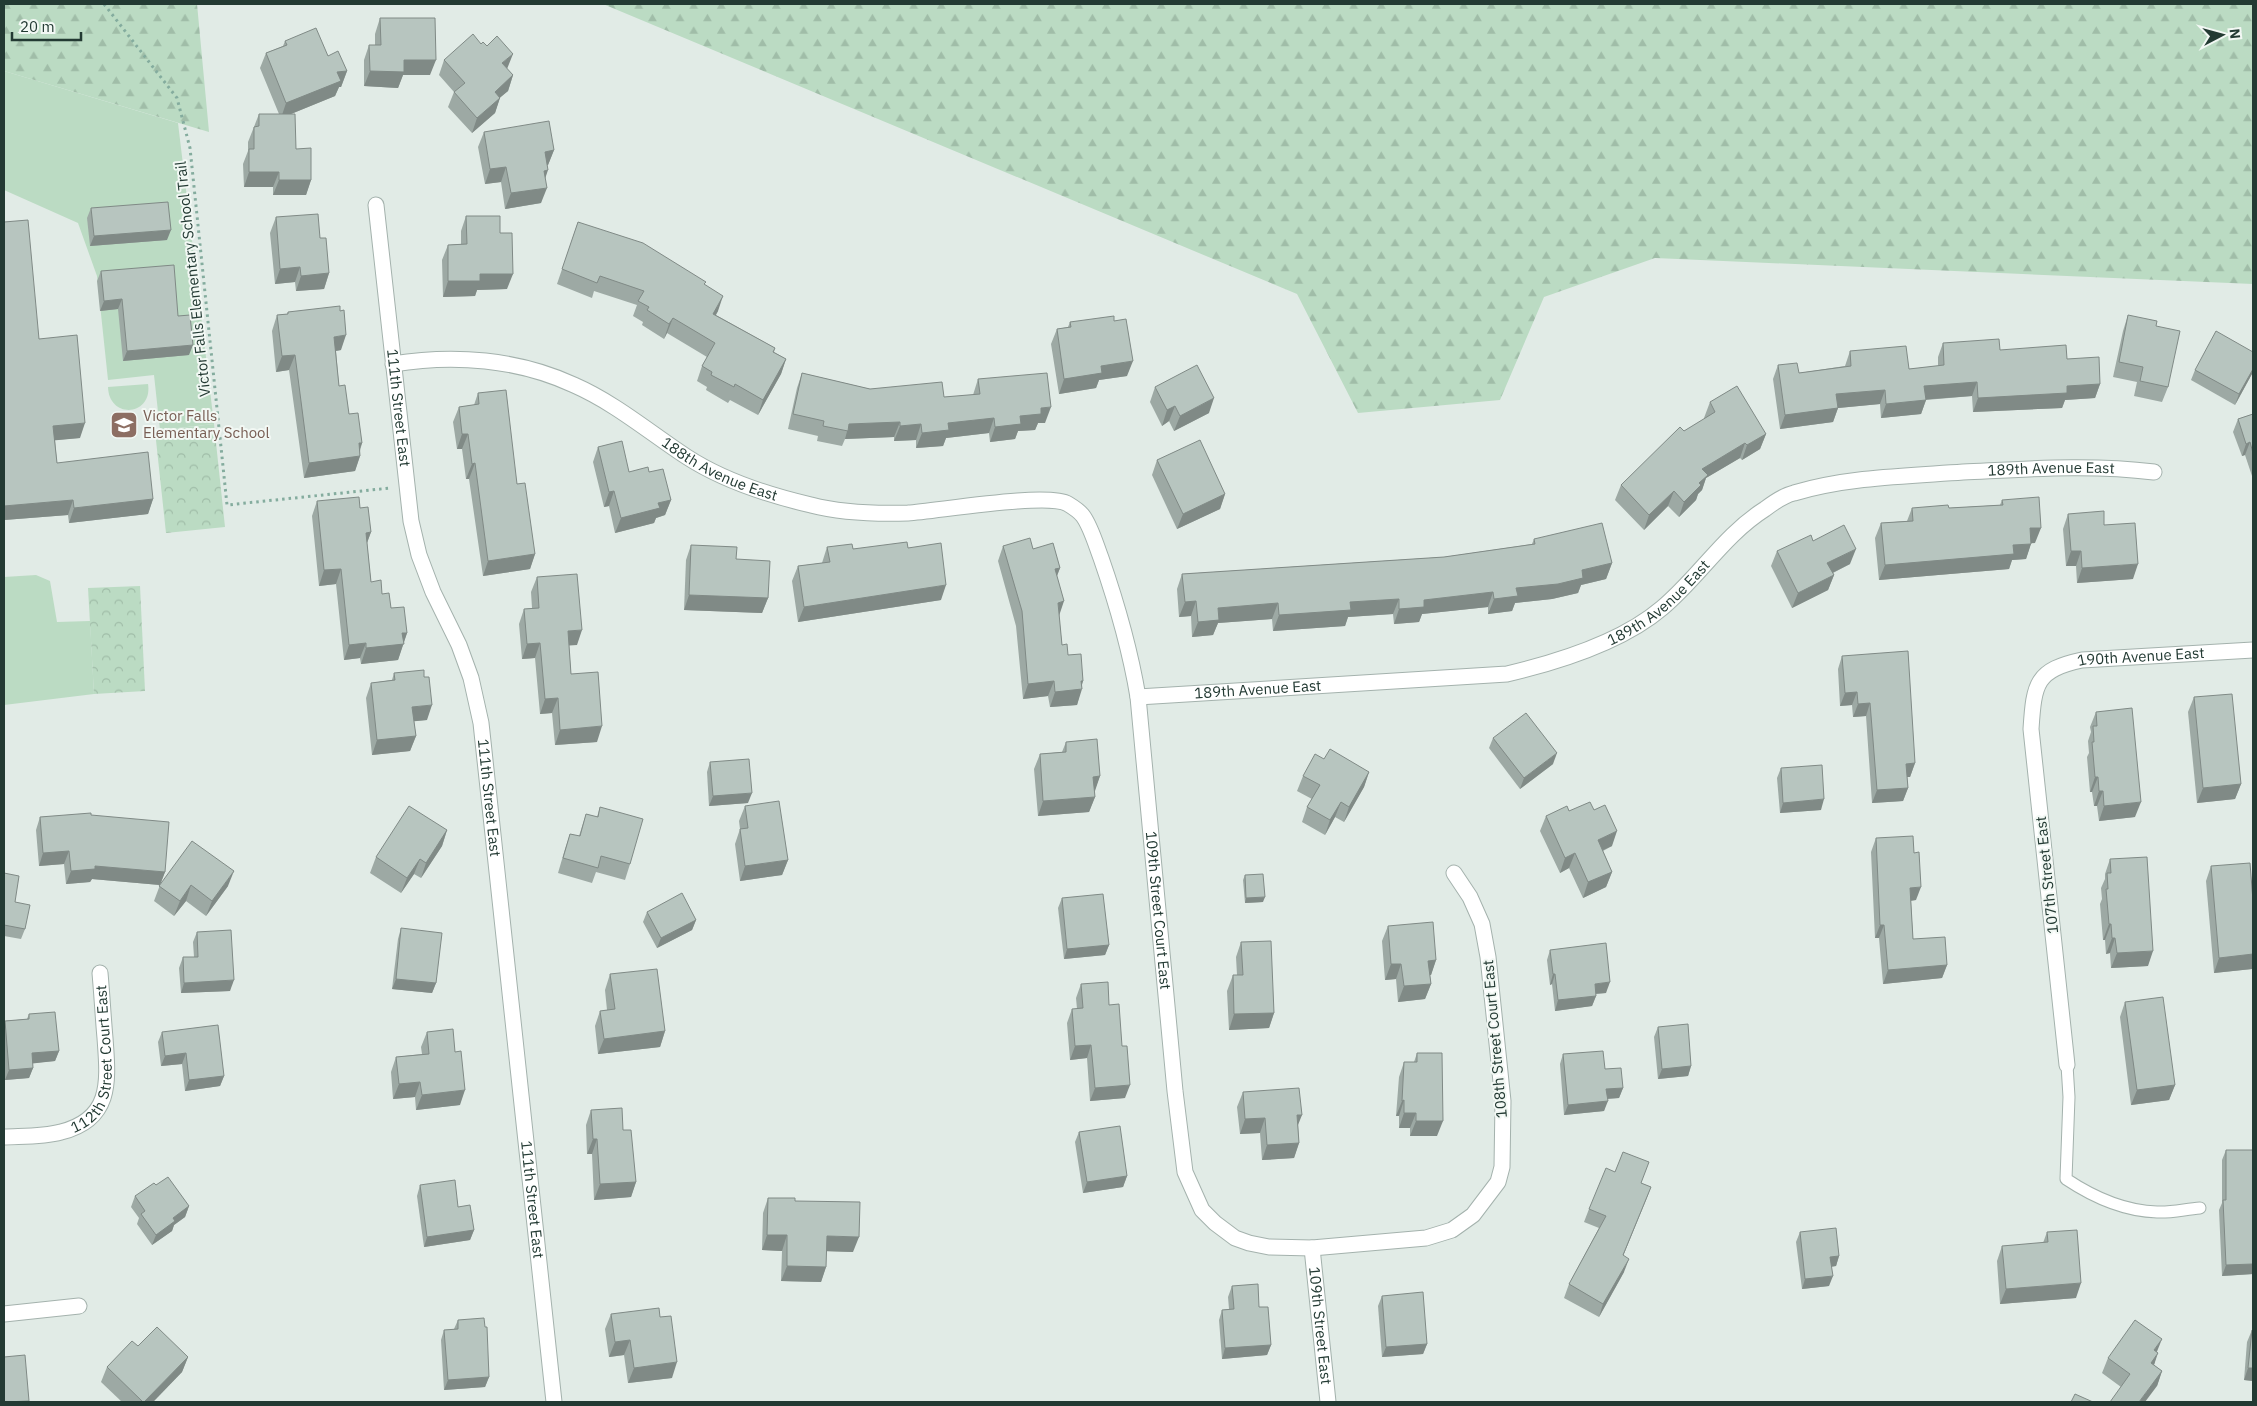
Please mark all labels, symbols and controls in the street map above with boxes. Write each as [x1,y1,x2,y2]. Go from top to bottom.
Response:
scale bar [12,10,81,42]
north arrow [2197,10,2247,60]
text: 20 m [20,17,55,36]
text: N [2225,28,2244,40]
street label: Victor Falls Elementary School Trail [171,160,214,398]
street label: 111th Street East [383,348,415,468]
place label: Victor Falls Elementary School [143,406,270,442]
school or university icon: Victor Falls Elementary School [109,410,139,440]
street label: 188th Avenue East [658,433,780,505]
street label: 189th Avenue East [1987,458,2115,480]
street label: 189th Avenue East [1604,556,1714,649]
street label: 190th Avenue East [2075,643,2205,670]
street label: 189th Avenue East [1194,676,1322,702]
street label: 111th Street East [474,738,505,858]
street label: 107th Street East [2031,815,2062,935]
street label: 109th Street Court East [1142,830,1175,990]
street label: 108th Street Court East [1478,959,1511,1119]
street label: 112th Street Court East [68,984,116,1137]
street label: 111th Street East [517,1140,549,1259]
street label: 109th Street East [1305,1266,1336,1385]

